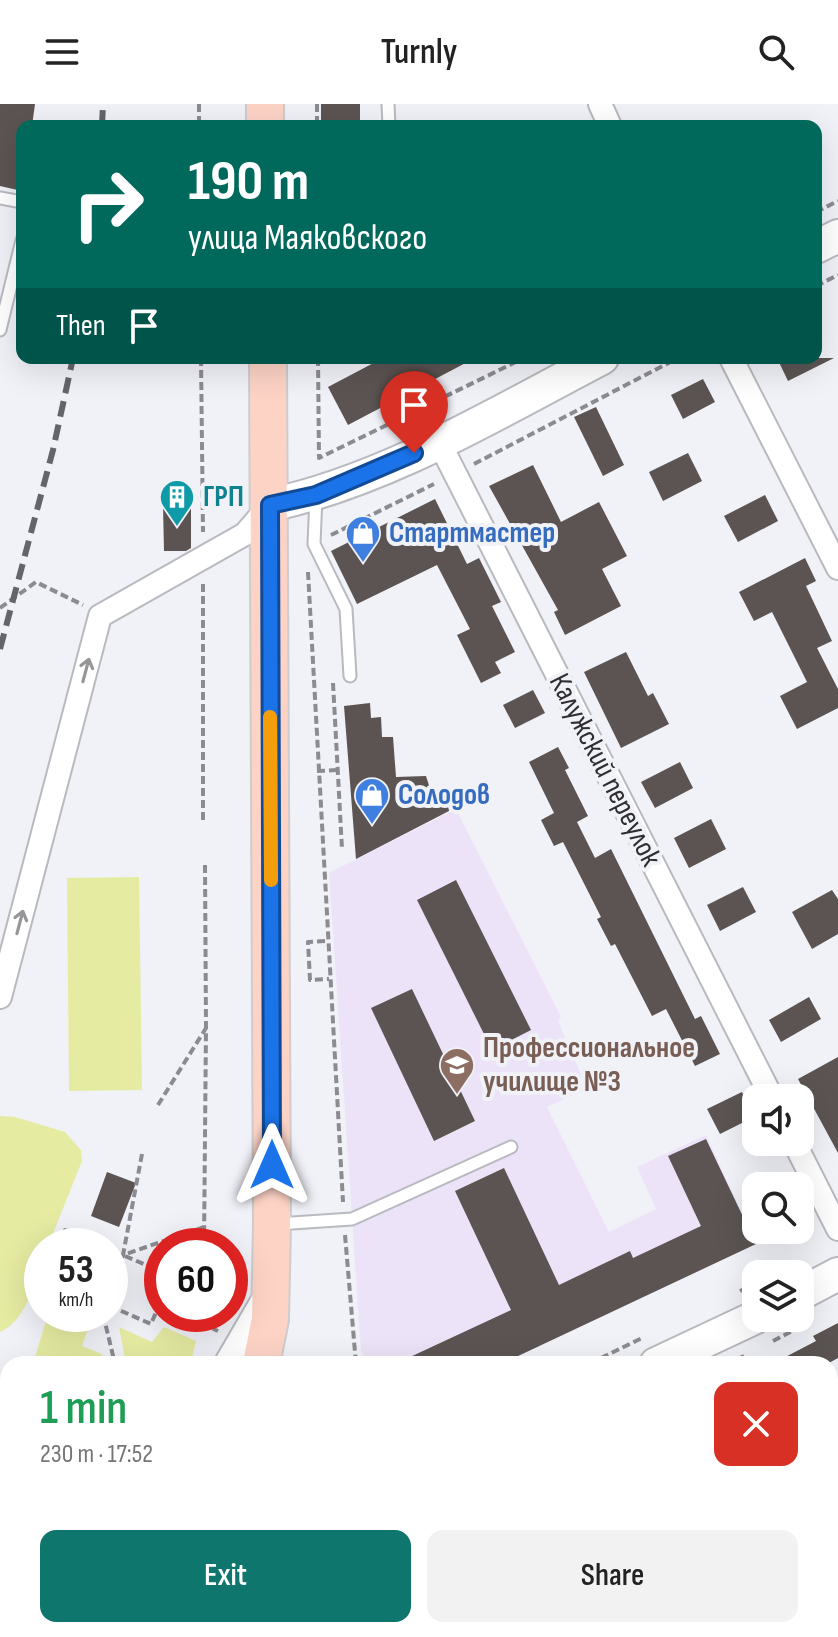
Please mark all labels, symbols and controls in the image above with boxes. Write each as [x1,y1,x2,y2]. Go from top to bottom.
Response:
icon: menu [40,30,84,74]
icon: search [754,30,798,74]
text: Turnly [381,31,457,74]
text: 190 m [188,149,309,216]
icon: right [56,152,160,256]
text: улица Маяковского [188,217,427,260]
icon: arrive [122,304,166,348]
text: Then [56,308,106,344]
pin [380,371,448,453]
icon: arrive [392,383,436,427]
building icon: ГРП [158,478,196,528]
place label: ГРП [203,479,244,515]
shop icon: Стартмастер [344,514,382,564]
place label: Стартмастер [389,515,555,551]
one-way arrow [79,658,94,684]
street label: Калужский переулок [541,668,669,873]
shop icon: Солодов [353,776,391,826]
place label: Солодов [398,777,490,813]
one-way arrow [13,909,28,935]
place label: Профессиональное училище №3 [483,1030,695,1100]
school or university icon: Профессиональное училище №3 [438,1046,476,1096]
map controls [742,1084,814,1332]
button: sound [742,1084,814,1156]
position arrow [230,1123,314,1207]
button: search [742,1172,814,1244]
speed limit sign: 60 [144,1228,248,1332]
text: 53 [58,1246,94,1294]
button: layers [742,1260,814,1332]
text: km/h [59,1288,93,1312]
text: 1 min [40,1380,127,1437]
button: close [714,1382,798,1466]
text: 230 m · 17:52 [40,1439,153,1470]
button: Exit [40,1530,411,1622]
button: Share [427,1530,798,1622]

